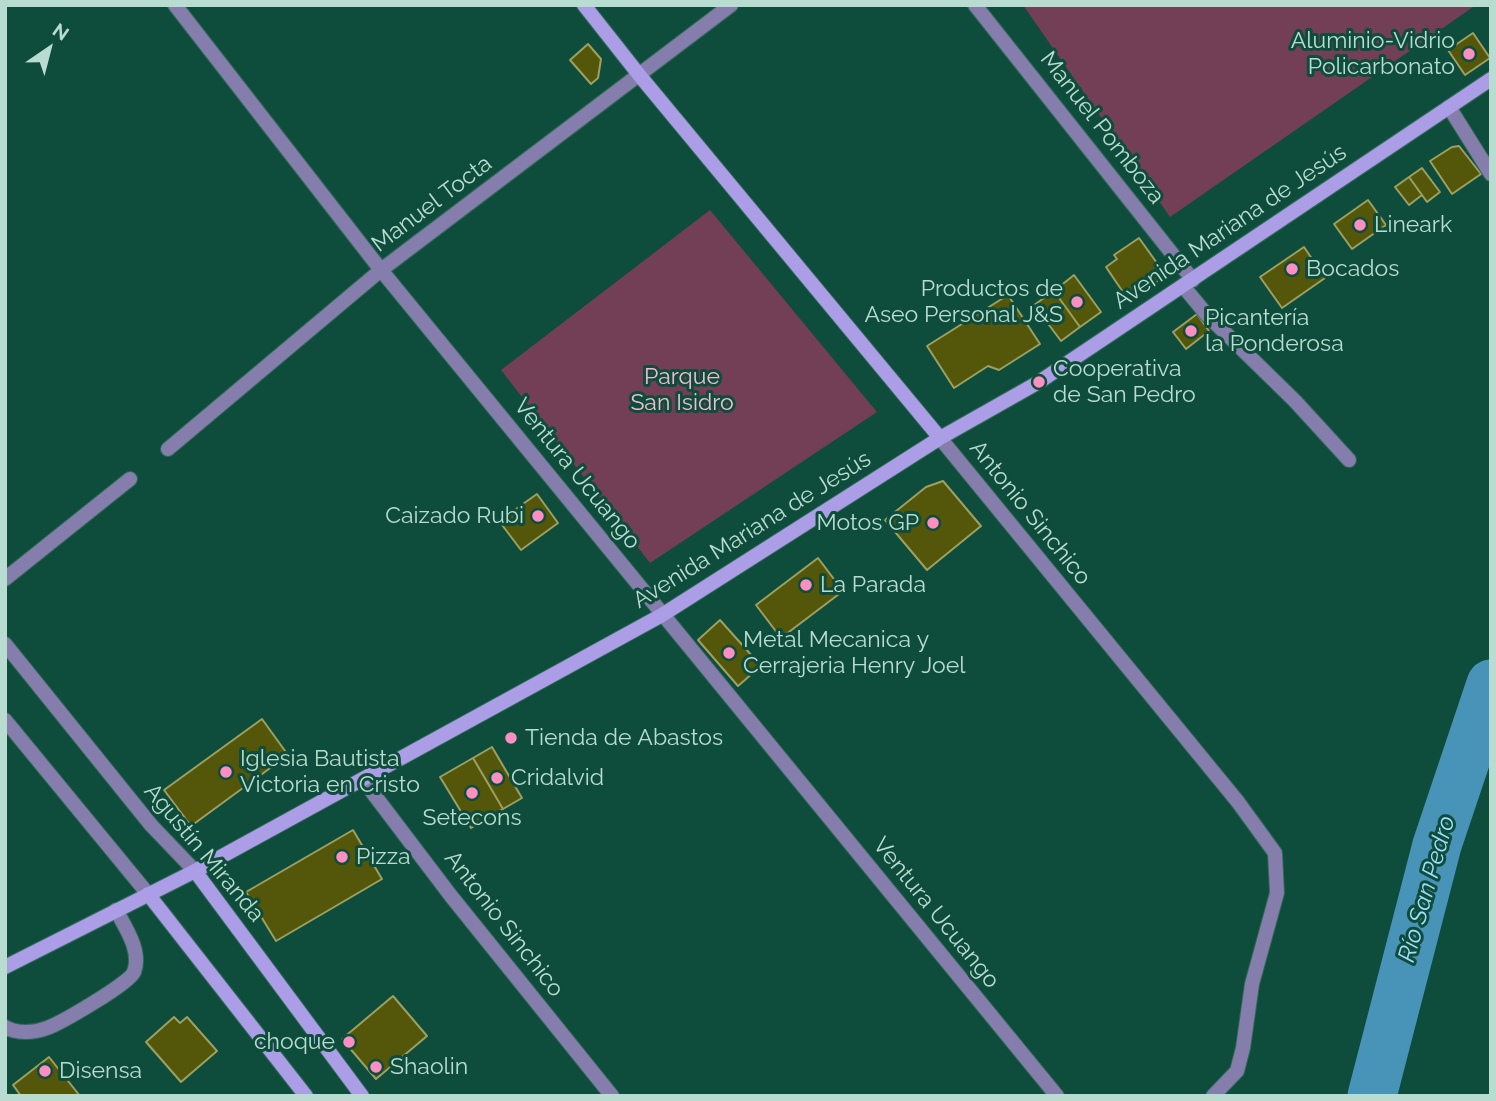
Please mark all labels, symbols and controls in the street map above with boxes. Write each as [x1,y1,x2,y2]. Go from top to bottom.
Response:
north arrow [14,14,84,84]
text: N [49,19,73,45]
place label: Aluminio-Vidrio Policarbonato [1291,27,1455,81]
street label: Manuel Pomboza [1034,46,1170,210]
marker: Aluminio-Vidrio Policarbonato [1461,46,1477,62]
street label: Avenida Mariana de Jesús [1108,139,1352,315]
street label: Manuel Tocta [366,150,498,258]
place label: Lineark [1374,211,1452,239]
marker: Lineark [1352,217,1368,233]
place label: Bocados [1306,255,1399,283]
marker: Bocados [1284,261,1300,277]
place label: Productos de Aseo Personal J&S [865,275,1063,329]
marker: Productos de Aseo Personal J&S [1069,294,1085,310]
place label: Picantería la Ponderosa [1205,304,1344,358]
marker: Picantería la Ponderosa [1183,323,1199,339]
place label: Cooperativa de San Pedro [1053,355,1196,409]
park label: Parque San Isidro [630,363,734,417]
marker: Cooperativa de San Pedro [1031,374,1047,390]
street label: Ventura Ucuango [508,393,646,555]
street label: Antonio Sinchico [963,435,1097,591]
street label: Avenida Mariana de Jesús [628,445,876,615]
place label: Caizado Rubi [385,502,524,530]
marker: Caizado Rubi [530,508,546,524]
place label: Motos GP [817,509,919,537]
marker: Motos GP [925,515,941,531]
place label: La Parada [820,571,926,599]
marker: La Parada [798,577,814,593]
place label: Metal Mecanica y Cerrajeria Henry Joel [743,626,965,680]
marker: Metal Mecanica y Cerrajeria Henry Joel [721,645,737,661]
place label: Tienda de Abastos [525,724,723,752]
marker: Tienda de Abastos [503,730,519,746]
place label: Iglesia Bautista Victoria en Cristo [240,745,420,799]
marker: Iglesia Bautista Victoria en Cristo [218,764,234,780]
place label: Cridalvid [511,764,604,792]
marker: Cridalvid [489,770,505,786]
street label: Agustín Miranda [138,778,270,928]
marker: Setecons [464,785,480,801]
place label: Setecons [422,804,522,832]
water label: Río San Pedro [1392,813,1462,965]
street label: Ventura Ucuango [867,832,1005,994]
place label: Pizza [356,843,410,871]
street label: Antonio Sinchico [438,846,570,1002]
marker: Pizza [334,849,350,865]
place label: choque [254,1028,335,1056]
marker: choque [341,1034,357,1050]
place label: Shaolin [390,1053,468,1081]
place label: Disensa [59,1057,142,1085]
marker: Shaolin [368,1059,384,1075]
marker: Disensa [37,1063,53,1079]

